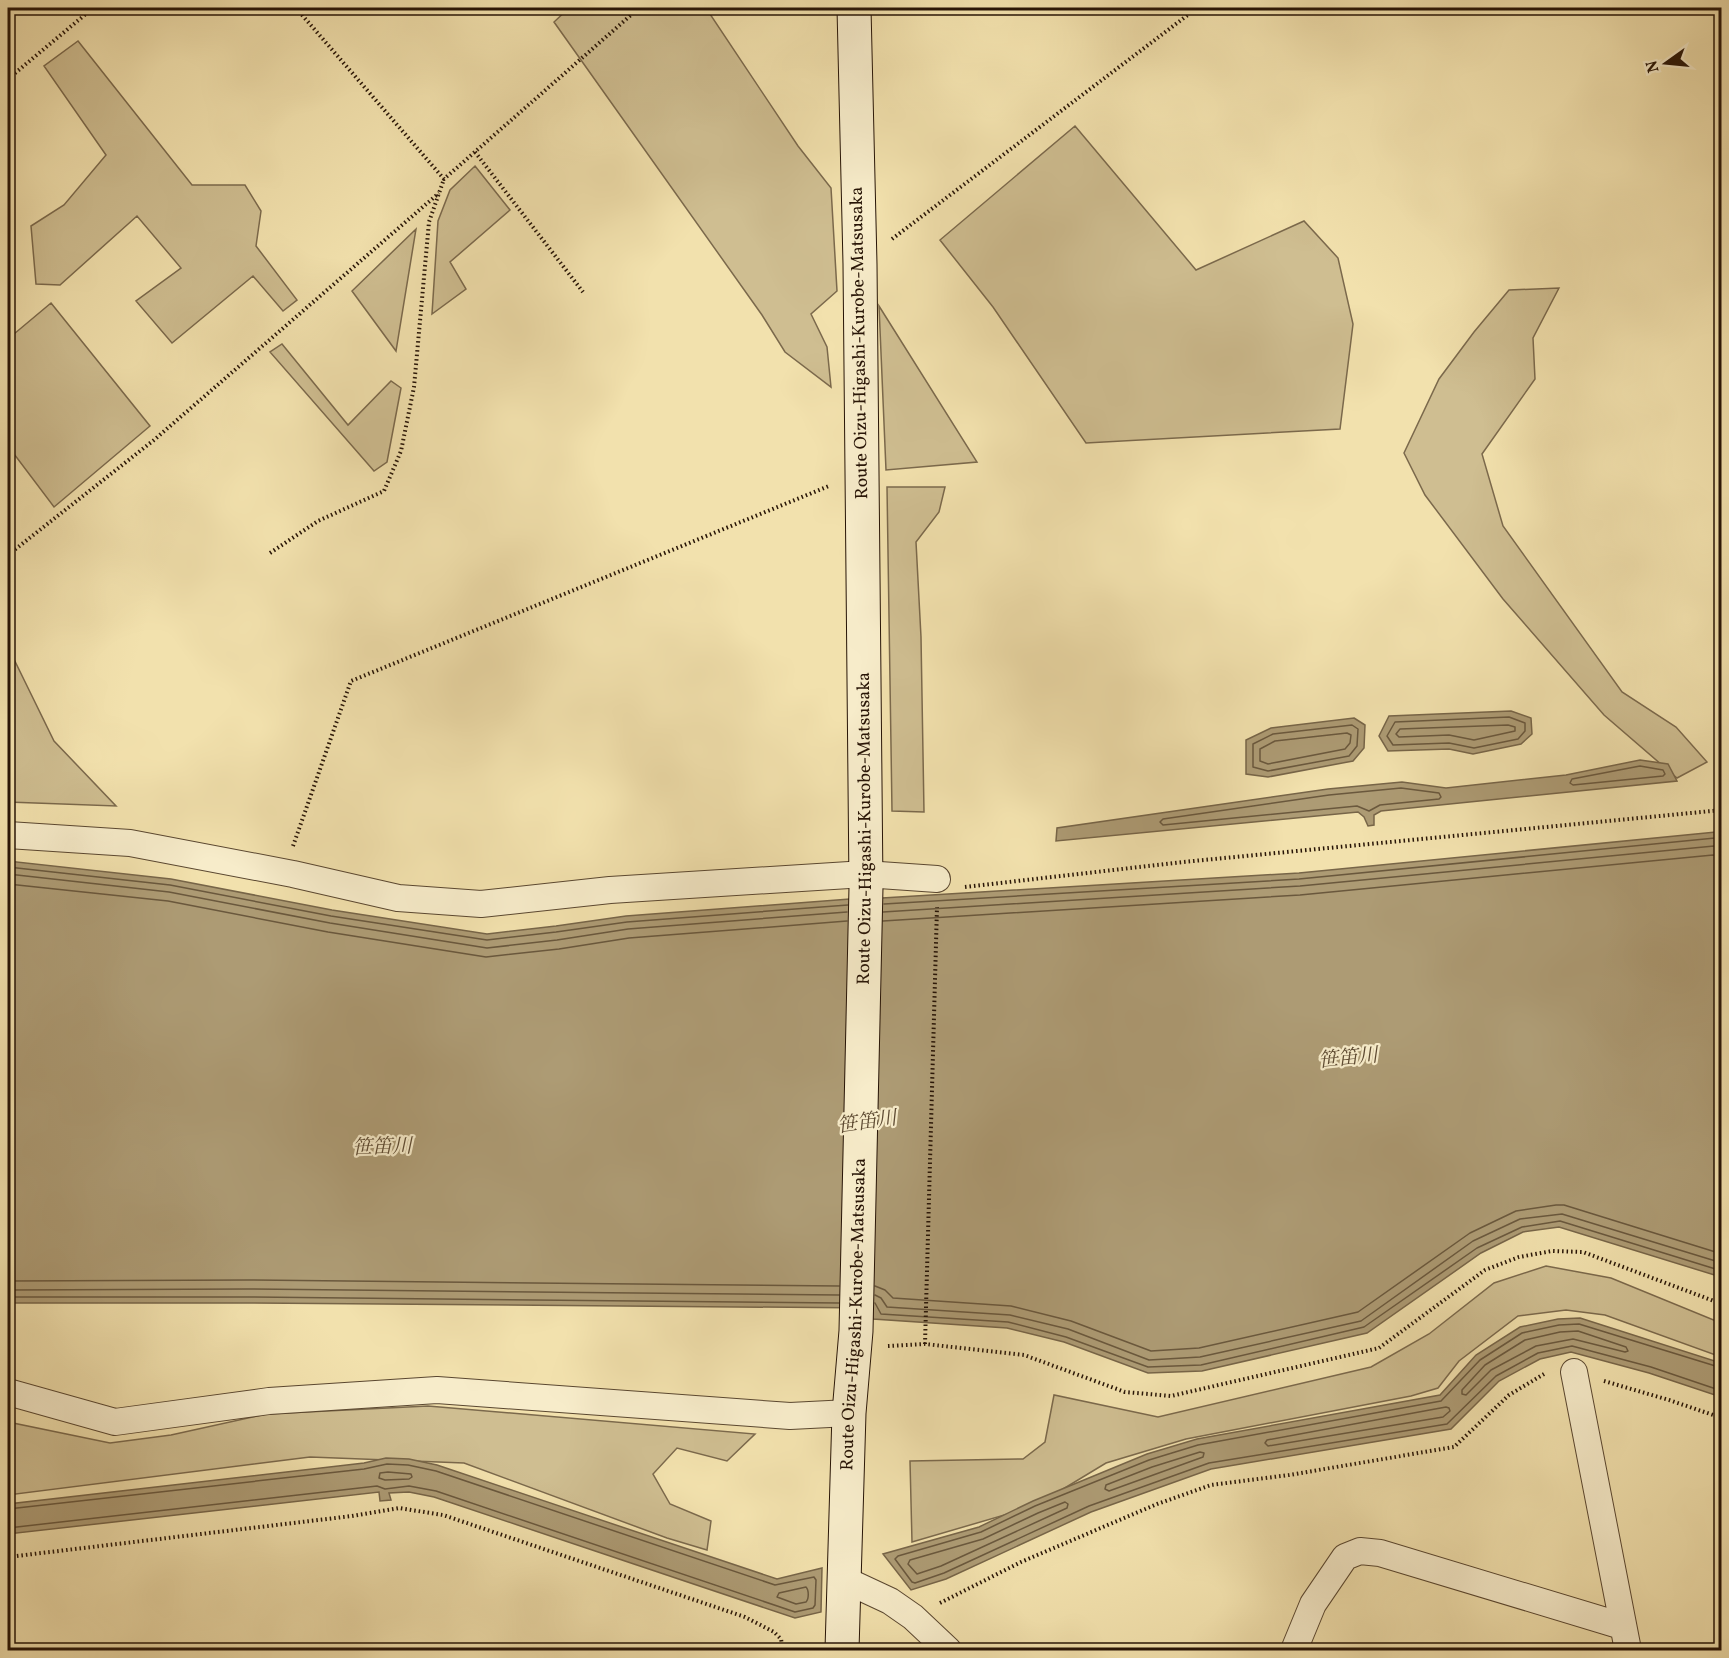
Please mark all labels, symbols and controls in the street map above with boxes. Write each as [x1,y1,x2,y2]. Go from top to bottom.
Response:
north arrow [1636,33,1696,93]
text: N [1641,58,1666,75]
street label: Route Oizu-Higashi-Kurobe-Matsusaka [845,186,875,499]
street label: Route Oizu-Higashi-Kurobe-Matsusaka [851,672,879,985]
water label: 笹笛川 [1317,1042,1381,1076]
water label: 笹笛川 [835,1105,901,1141]
water label: 笹笛川 [352,1133,414,1163]
street label: Route Oizu-Higashi-Kurobe-Matsusaka [835,1158,872,1471]

